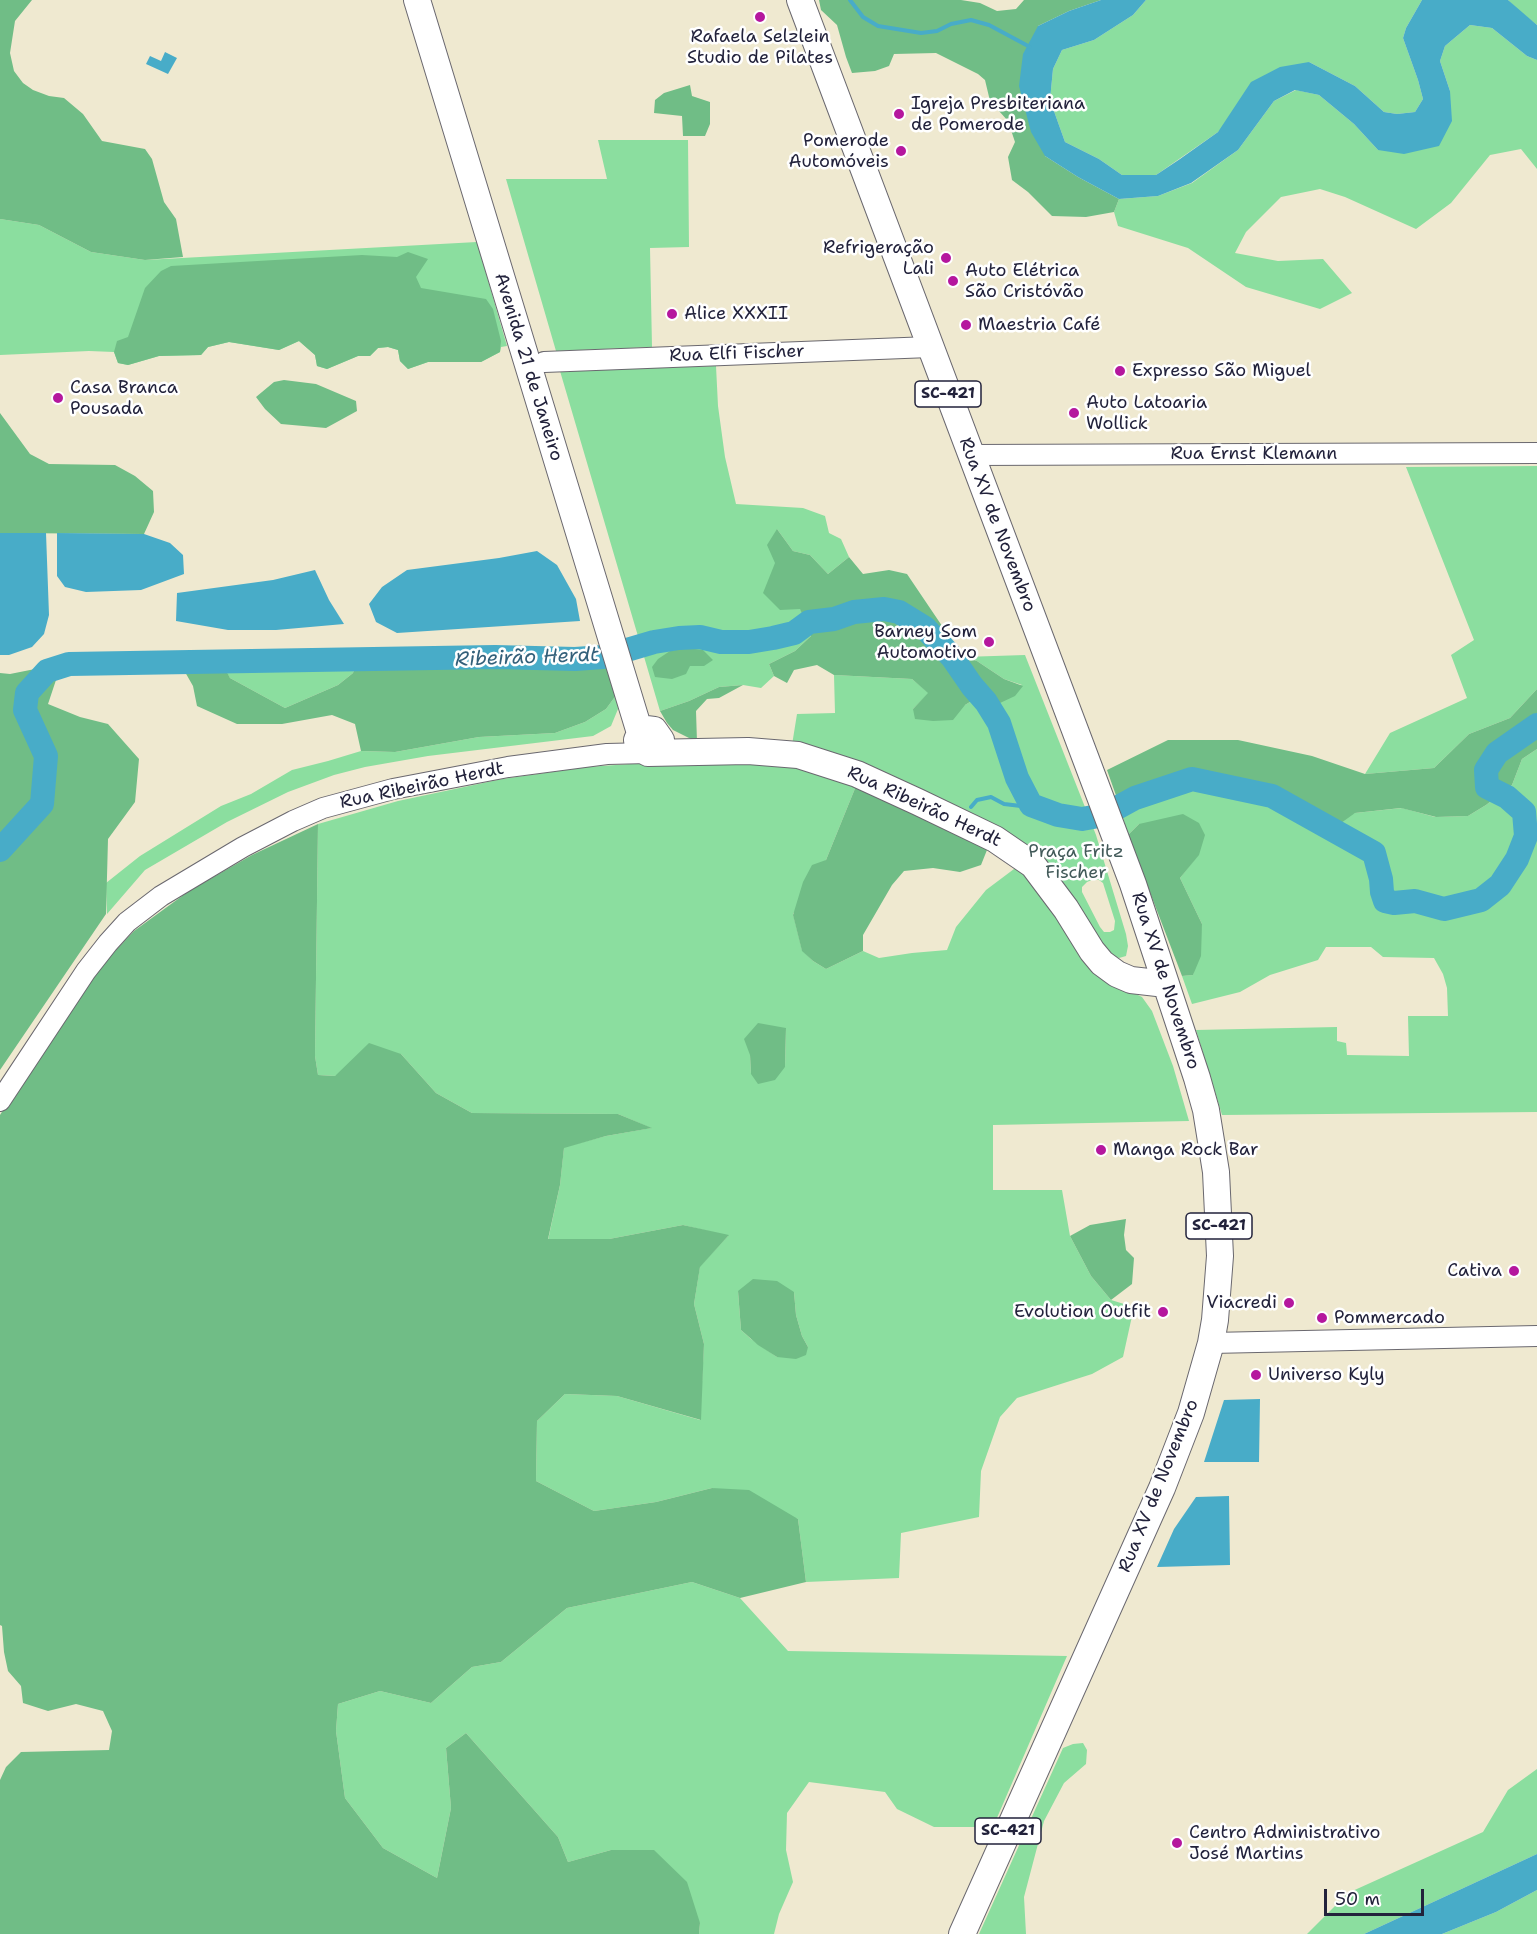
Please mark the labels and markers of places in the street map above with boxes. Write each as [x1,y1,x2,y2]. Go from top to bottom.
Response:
marker: Rafaela Selzlein Studio de Pilates [753,10,767,24]
place label: Rafaela Selzlein Studio de Pilates [687,26,833,68]
place label: Igreja Presbiteriana de Pomerode [911,93,1085,136]
marker: Igreja Presbiteriana de Pomerode [892,107,906,121]
place label: Pomerode Automóveis [788,130,889,172]
marker: Pomerode Automóveis [894,144,908,158]
place label: Refrigeração Lali [823,237,934,280]
marker: Refrigeração Lali [939,251,953,265]
place label: Auto Elétrica São Cristóvão [965,260,1084,302]
marker: Auto Elétrica São Cristóvão [946,274,960,288]
place label: Alice XXXII [684,303,788,325]
marker: Alice XXXII [665,307,679,321]
place label: Maestria Café [978,314,1100,336]
marker: Maestria Café [959,318,973,332]
place label: Expresso São Miguel [1132,360,1311,382]
marker: Expresso São Miguel [1113,364,1127,378]
place label: Casa Branca Pousada [70,377,178,420]
marker: Casa Branca Pousada [51,391,65,405]
place label: Auto Latoaria Wollick [1086,392,1207,434]
marker: Auto Latoaria Wollick [1067,406,1081,420]
place label: Barney Som Automotivo [874,621,977,664]
marker: Barney Som Automotivo [982,635,996,649]
place label: Manga Rock Bar [1113,1139,1259,1161]
marker: Manga Rock Bar [1094,1143,1108,1157]
place label: Cativa [1447,1260,1502,1282]
marker: Cativa [1507,1264,1521,1278]
place label: Viacredi [1206,1292,1277,1314]
marker: Viacredi [1282,1296,1296,1310]
place label: Evolution Outfit [1014,1301,1151,1323]
marker: Evolution Outfit [1156,1305,1170,1319]
place label: Pommercado [1334,1307,1445,1329]
marker: Pommercado [1315,1311,1329,1325]
place label: Universo Kyly [1268,1364,1385,1386]
marker: Universo Kyly [1249,1368,1263,1382]
place label: Centro Administrativo José Martins [1189,1822,1380,1864]
marker: Centro Administrativo José Martins [1170,1836,1184,1850]

